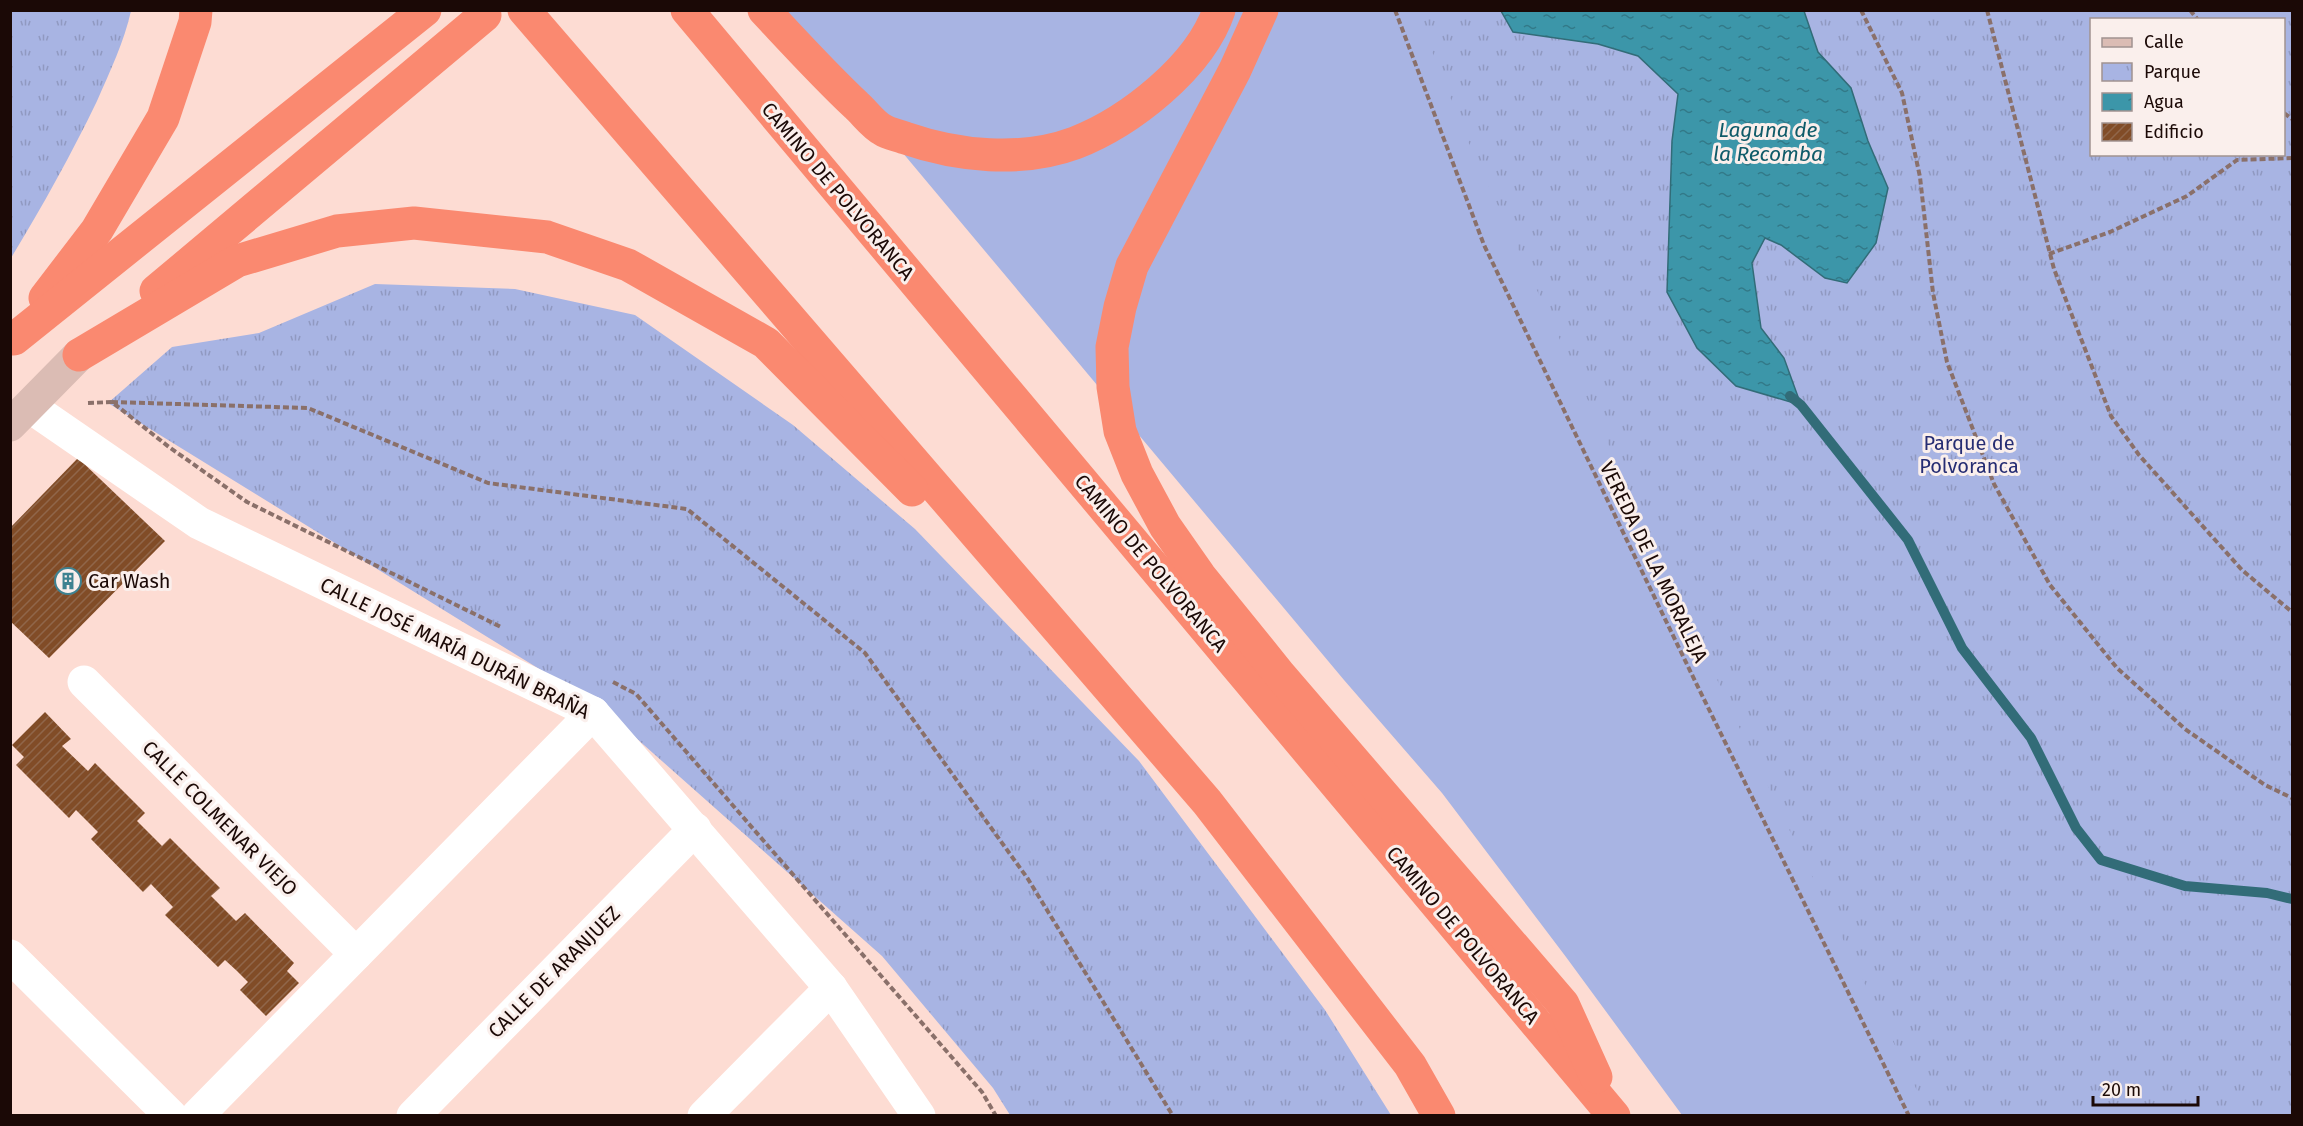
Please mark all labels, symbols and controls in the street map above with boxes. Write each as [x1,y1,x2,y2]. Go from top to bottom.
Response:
legend [2090,18,2285,156]
text: Calle [2144,31,2184,53]
text: Parque [2144,61,2201,83]
text: Agua [2144,91,2184,113]
street label: CAMINO DE POLVORANCA [757,97,920,285]
water label: Laguna de la Recomba [1713,117,1823,167]
text: Edificio [2144,121,2204,143]
park label: Parque de Polvoranca [1919,431,2019,478]
street label: VEREDA DE LA MORALEJA [1595,458,1713,667]
street label: CAMINO DE POLVORANCA [1070,469,1233,657]
building icon: Car Wash [53,566,83,596]
place label: Car Wash [88,569,171,593]
street label: CALLE JOSÉ MARÍA DURÁN BRAÑA [316,572,594,724]
street label: CALLE COLMENAR VIEJO [138,736,302,900]
street label: CAMINO DE POLVORANCA [1382,841,1545,1029]
street label: CALLE DE ARANJUEZ [483,901,625,1043]
scale bar [2093,1069,2198,1107]
text: 20 m [2102,1079,2141,1101]

